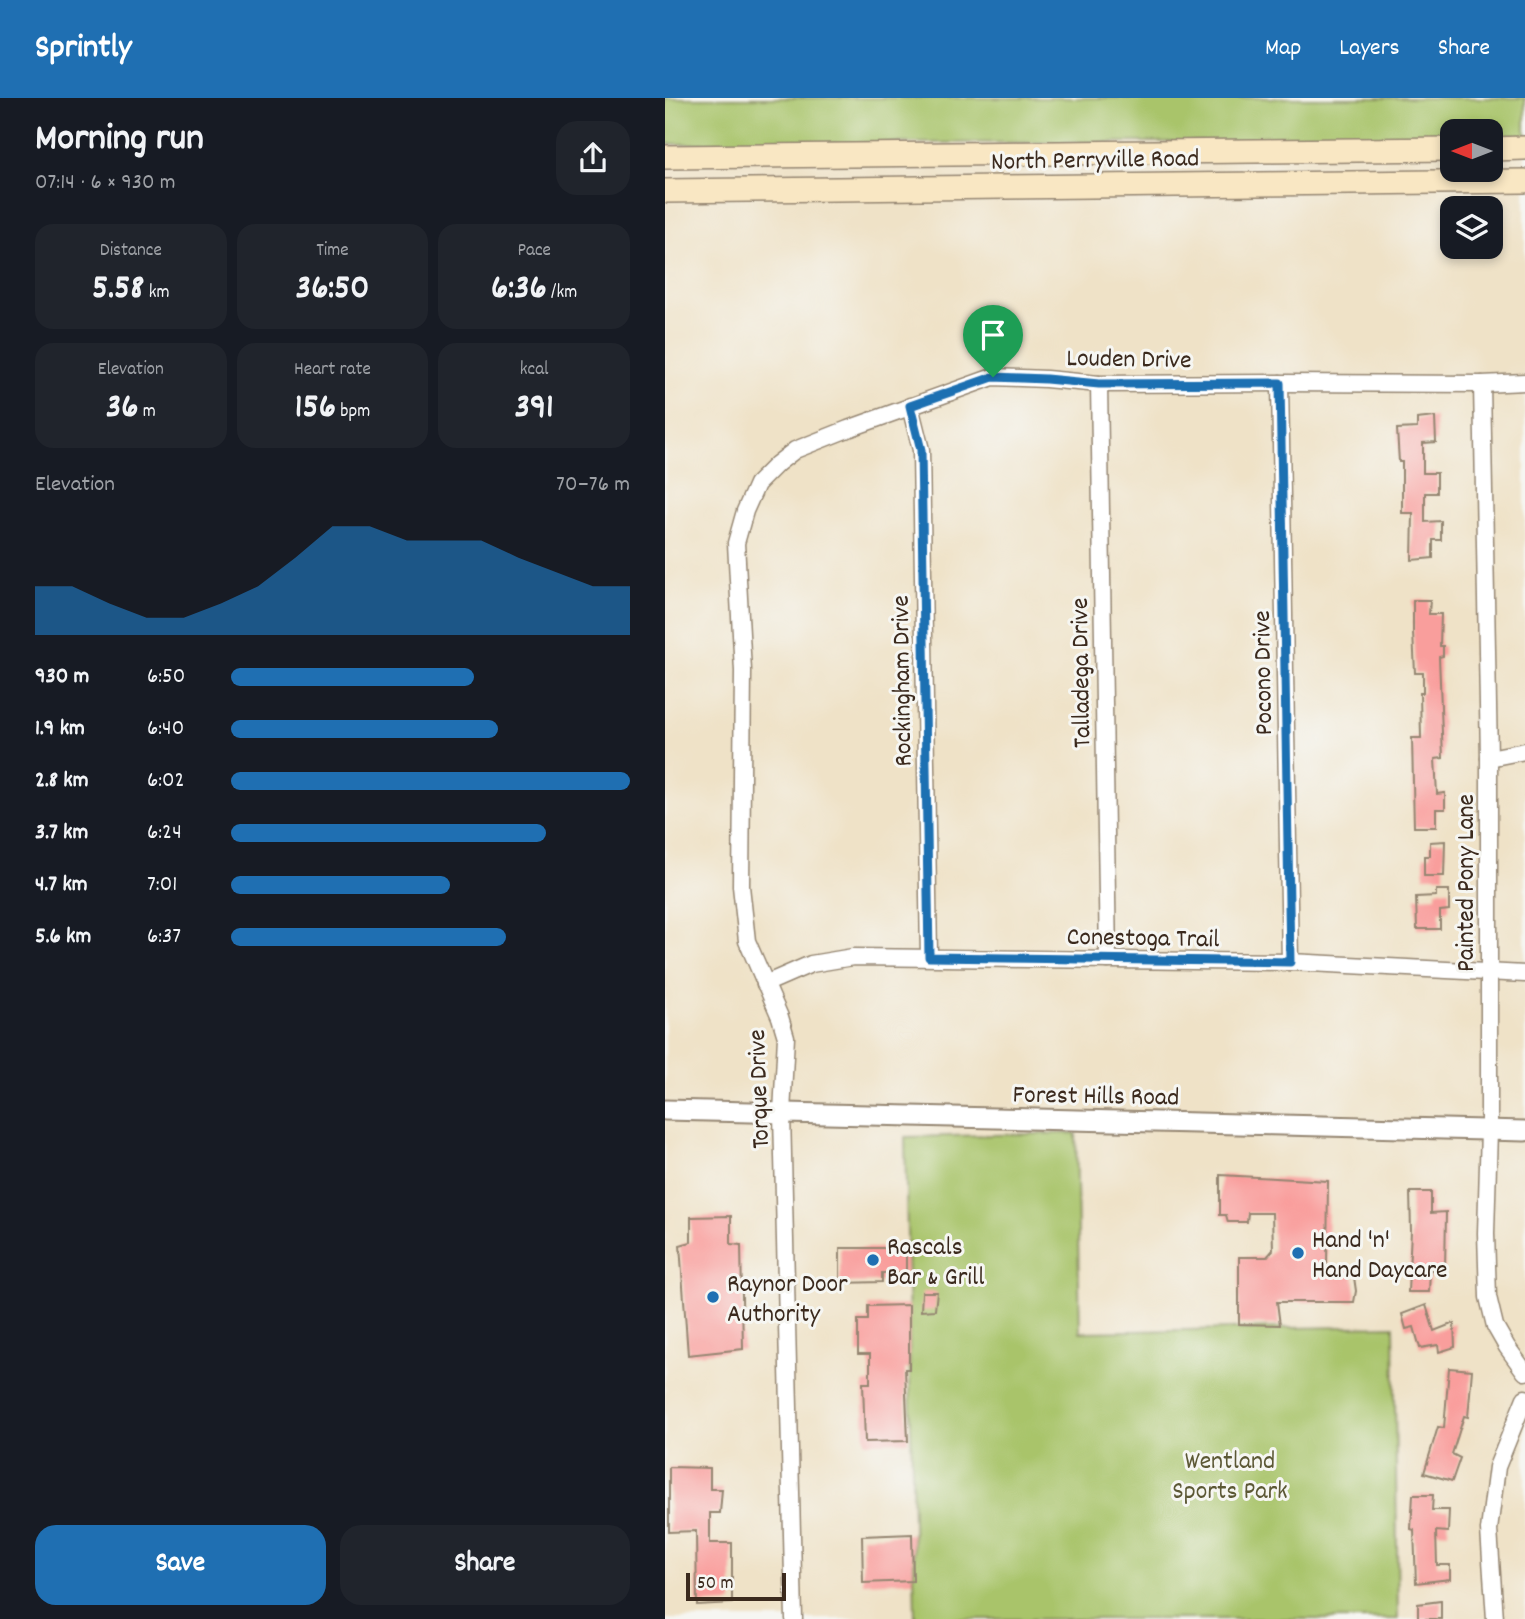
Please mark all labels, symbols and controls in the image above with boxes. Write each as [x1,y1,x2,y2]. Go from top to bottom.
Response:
text: Sprintly [35,26,132,73]
text: Map [1265,32,1301,66]
text: Layers [1339,32,1400,66]
text: Share [1438,32,1490,66]
text: Morning run [35,113,204,168]
north arrow [1440,119,1503,182]
map controls [1440,119,1503,259]
button: share [556,121,630,195]
street label: North Perryville Road [990,141,1200,182]
text: 07:14 · 6 × 930 m [35,167,176,200]
button: layers [1440,196,1503,259]
text: Distance [100,238,162,265]
text: Time [316,238,349,265]
text: Pace [517,238,551,265]
text: 5.58 [92,265,144,315]
text: 36:50 [296,265,369,315]
text: 6:36 [491,265,547,315]
text: km [144,280,170,307]
text: /km [547,280,577,307]
pin [963,305,1023,377]
icon: arrive [974,316,1012,354]
street label: Louden Drive [1066,341,1192,380]
text: Elevation [98,357,164,384]
text: Heart rate [294,357,371,384]
text: kcal [520,357,549,384]
text: 36 [106,384,138,434]
text: 156 [295,384,336,434]
text: 391 [515,384,554,434]
text: m [138,399,156,426]
text: bpm [336,399,370,426]
text: Elevation [35,469,115,502]
text: 70–76 m [556,469,630,502]
street label: Rockingham Drive [884,595,923,767]
street label: Talladega Drive [1063,597,1102,748]
street label: Pocono Drive [1245,610,1284,736]
text: 930 m [35,661,89,694]
text: 6:50 [147,661,185,694]
text: 1.9 km [35,713,85,746]
text: 6:40 [147,713,184,746]
text: 2.8 km [35,765,89,798]
text: 6:02 [147,765,185,798]
street label: Painted Pony Lane [1449,794,1486,972]
text: 3.7 km [35,817,88,850]
text: 6:24 [147,817,182,850]
text: 4.7 km [35,869,88,902]
text: 7:01 [147,869,177,902]
street label: Conestoga Trail [1066,920,1220,959]
text: 5.6 km [35,921,91,954]
text: 6:37 [147,921,181,954]
street label: Torque Drive [740,1028,781,1149]
street label: Forest Hills Road [1012,1078,1180,1117]
place label: Hand 'n' Hand Daycare [1312,1223,1448,1290]
place label: Rascals Bar & Grill [887,1230,984,1297]
marker: Hand 'n' Hand Daycare [1290,1245,1306,1261]
marker: Rascals Bar & Grill [865,1252,881,1268]
place label: Raynor Door Authority [727,1267,848,1334]
marker: Raynor Door Authority [705,1289,721,1305]
park label: Wentland Sports Park [1172,1444,1288,1511]
button: Save [35,1525,326,1605]
button: Share [340,1525,630,1605]
scale bar [686,1570,786,1602]
text: 50 m [697,1571,734,1598]

